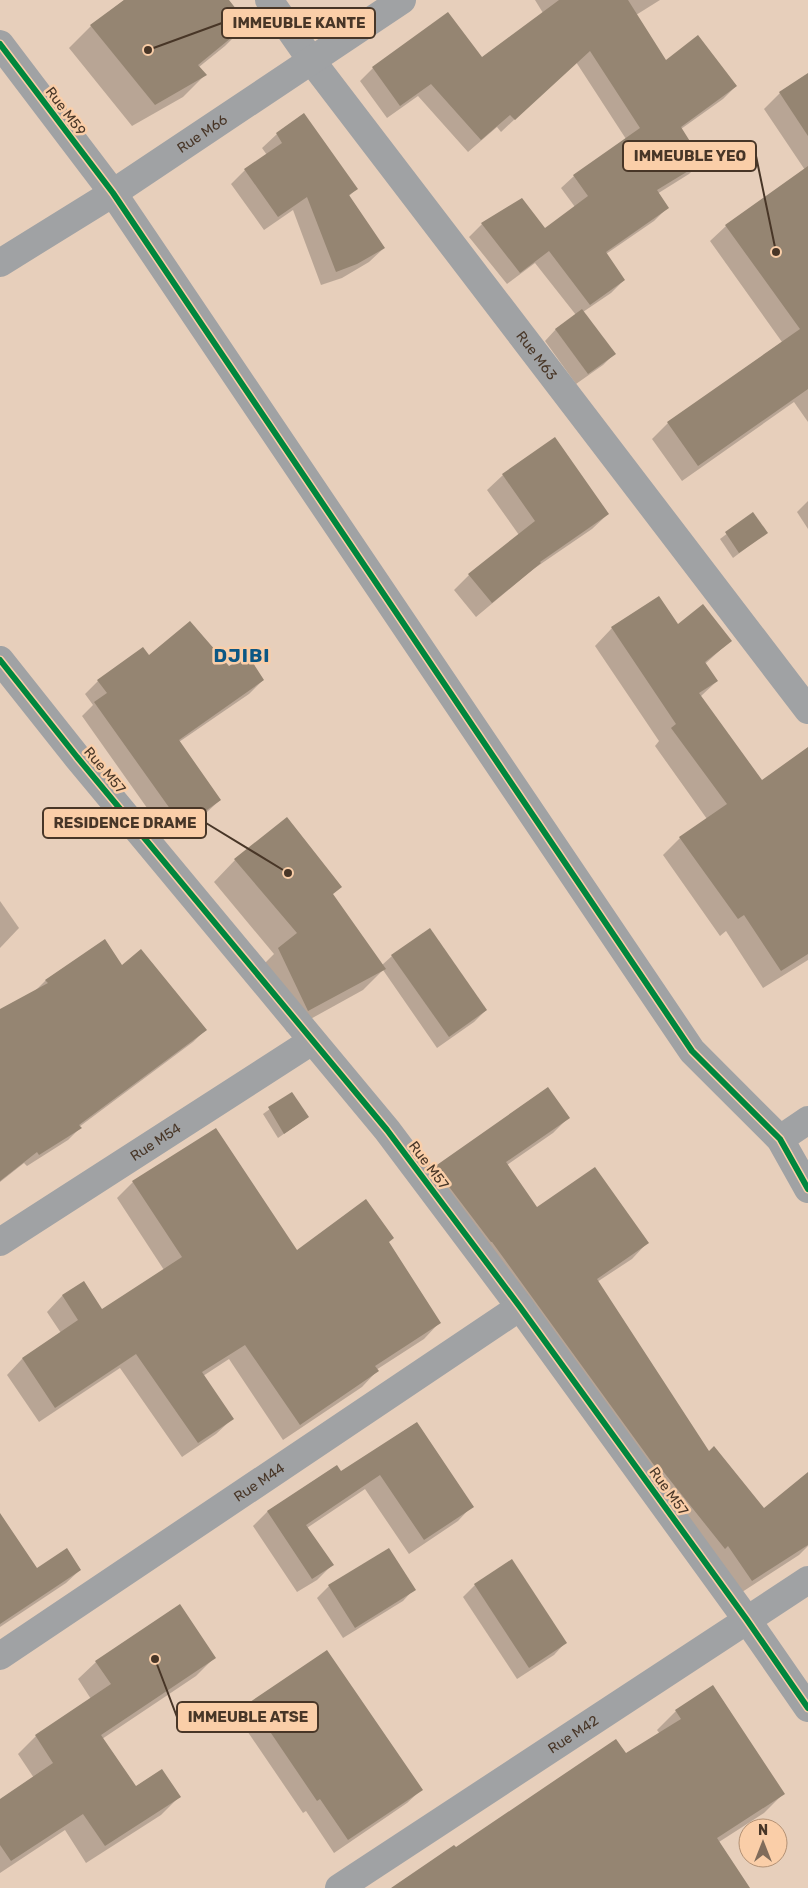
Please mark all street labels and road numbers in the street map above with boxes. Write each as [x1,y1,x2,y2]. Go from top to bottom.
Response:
street label: Rue M59 [42,84,89,139]
street label: Rue M66 [174,111,231,157]
street label: Rue M63 [512,328,560,383]
street label: Rue M57 [80,744,129,797]
street label: Rue M54 [127,1119,185,1165]
street label: Rue M57 [405,1138,452,1193]
street label: Rue M44 [231,1459,288,1506]
street label: Rue M57 [645,1464,692,1519]
street label: Rue M42 [545,1712,602,1757]

